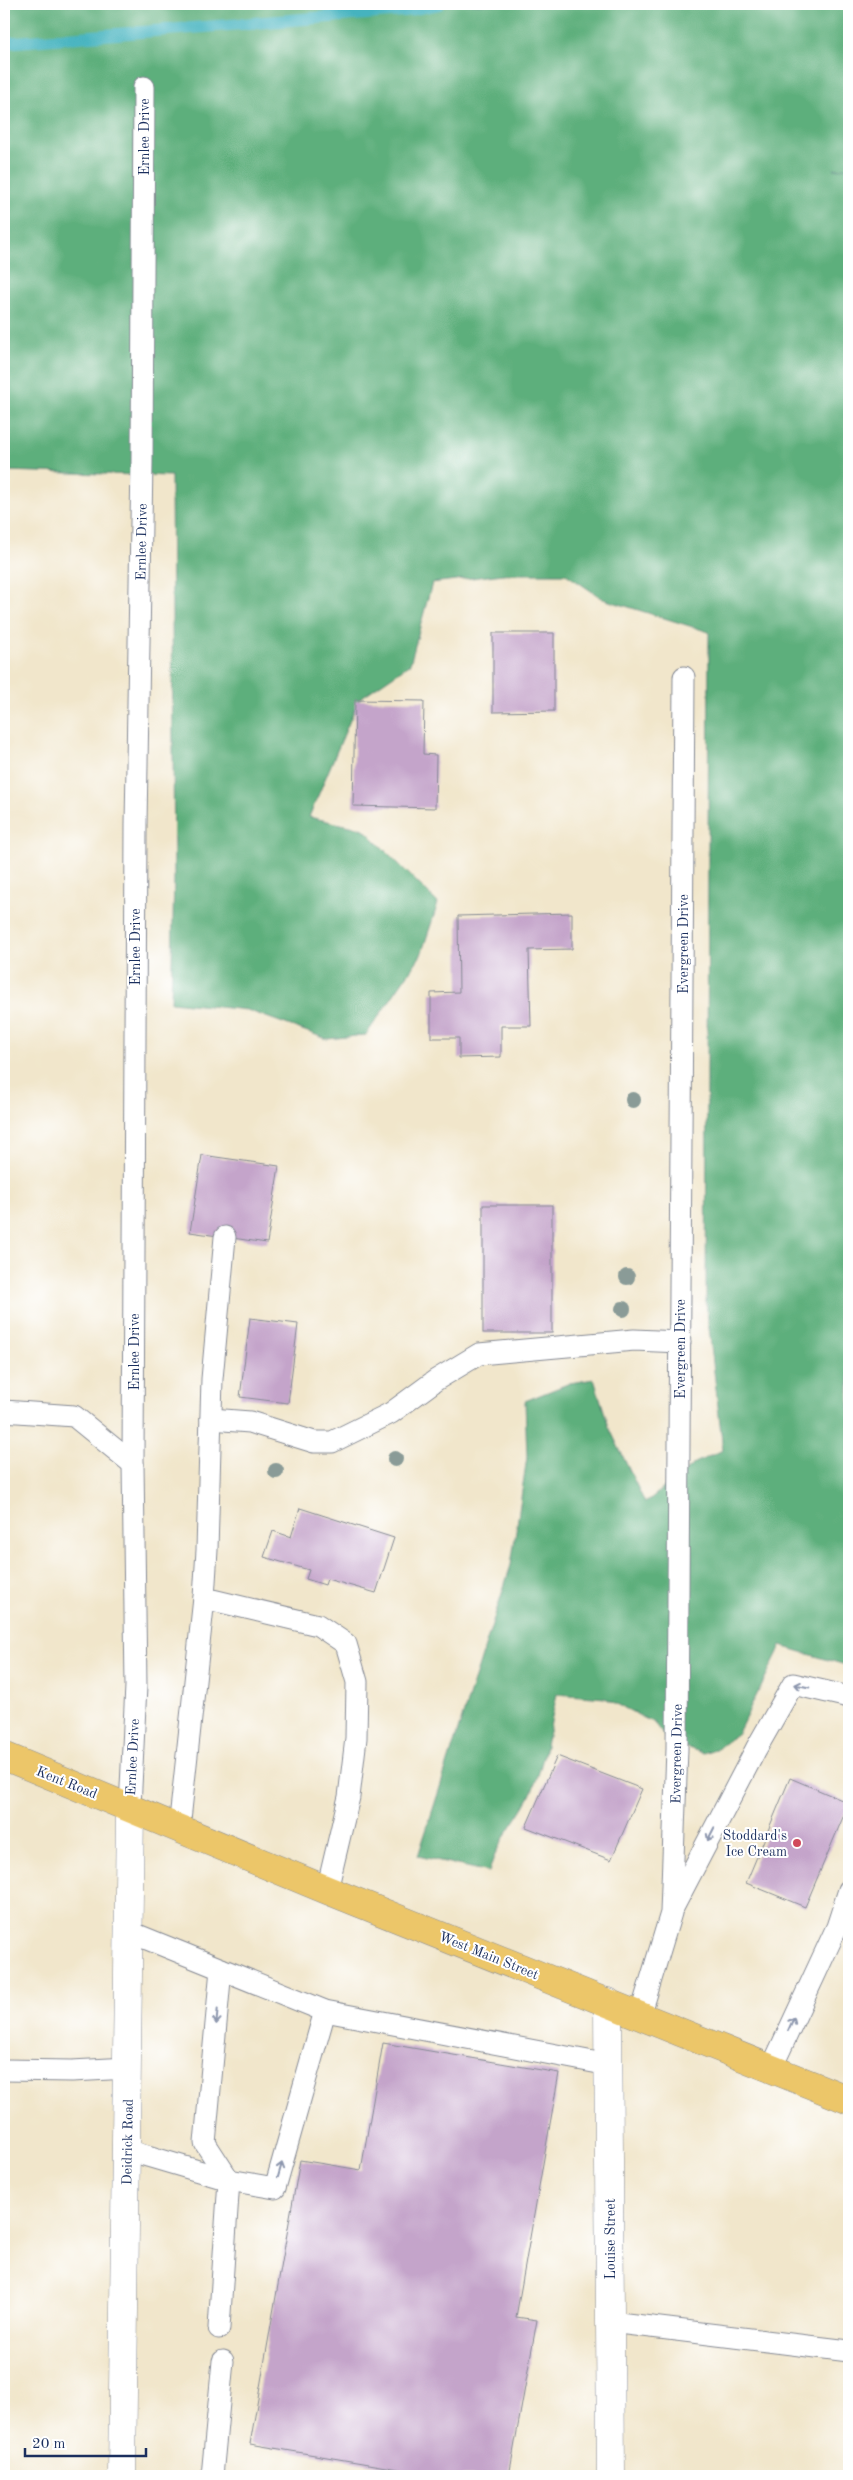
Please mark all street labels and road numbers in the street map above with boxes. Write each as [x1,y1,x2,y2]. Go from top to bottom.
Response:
street label: Ernlee Drive [138,98,152,176]
street label: Ernlee Drive [134,503,150,581]
street label: Evergreen Drive [677,894,691,994]
street label: Ernlee Drive [129,908,143,986]
street label: Evergreen Drive [674,1299,688,1399]
street label: Ernlee Drive [128,1313,142,1391]
street label: Evergreen Drive [669,1704,685,1804]
street label: Ernlee Drive [124,1718,142,1796]
street label: Kent Road [34,1764,99,1802]
street label: West Main Street [437,1930,540,1982]
street label: Deidrick Road [120,2099,136,2185]
street label: Louise Street [604,2198,618,2280]

